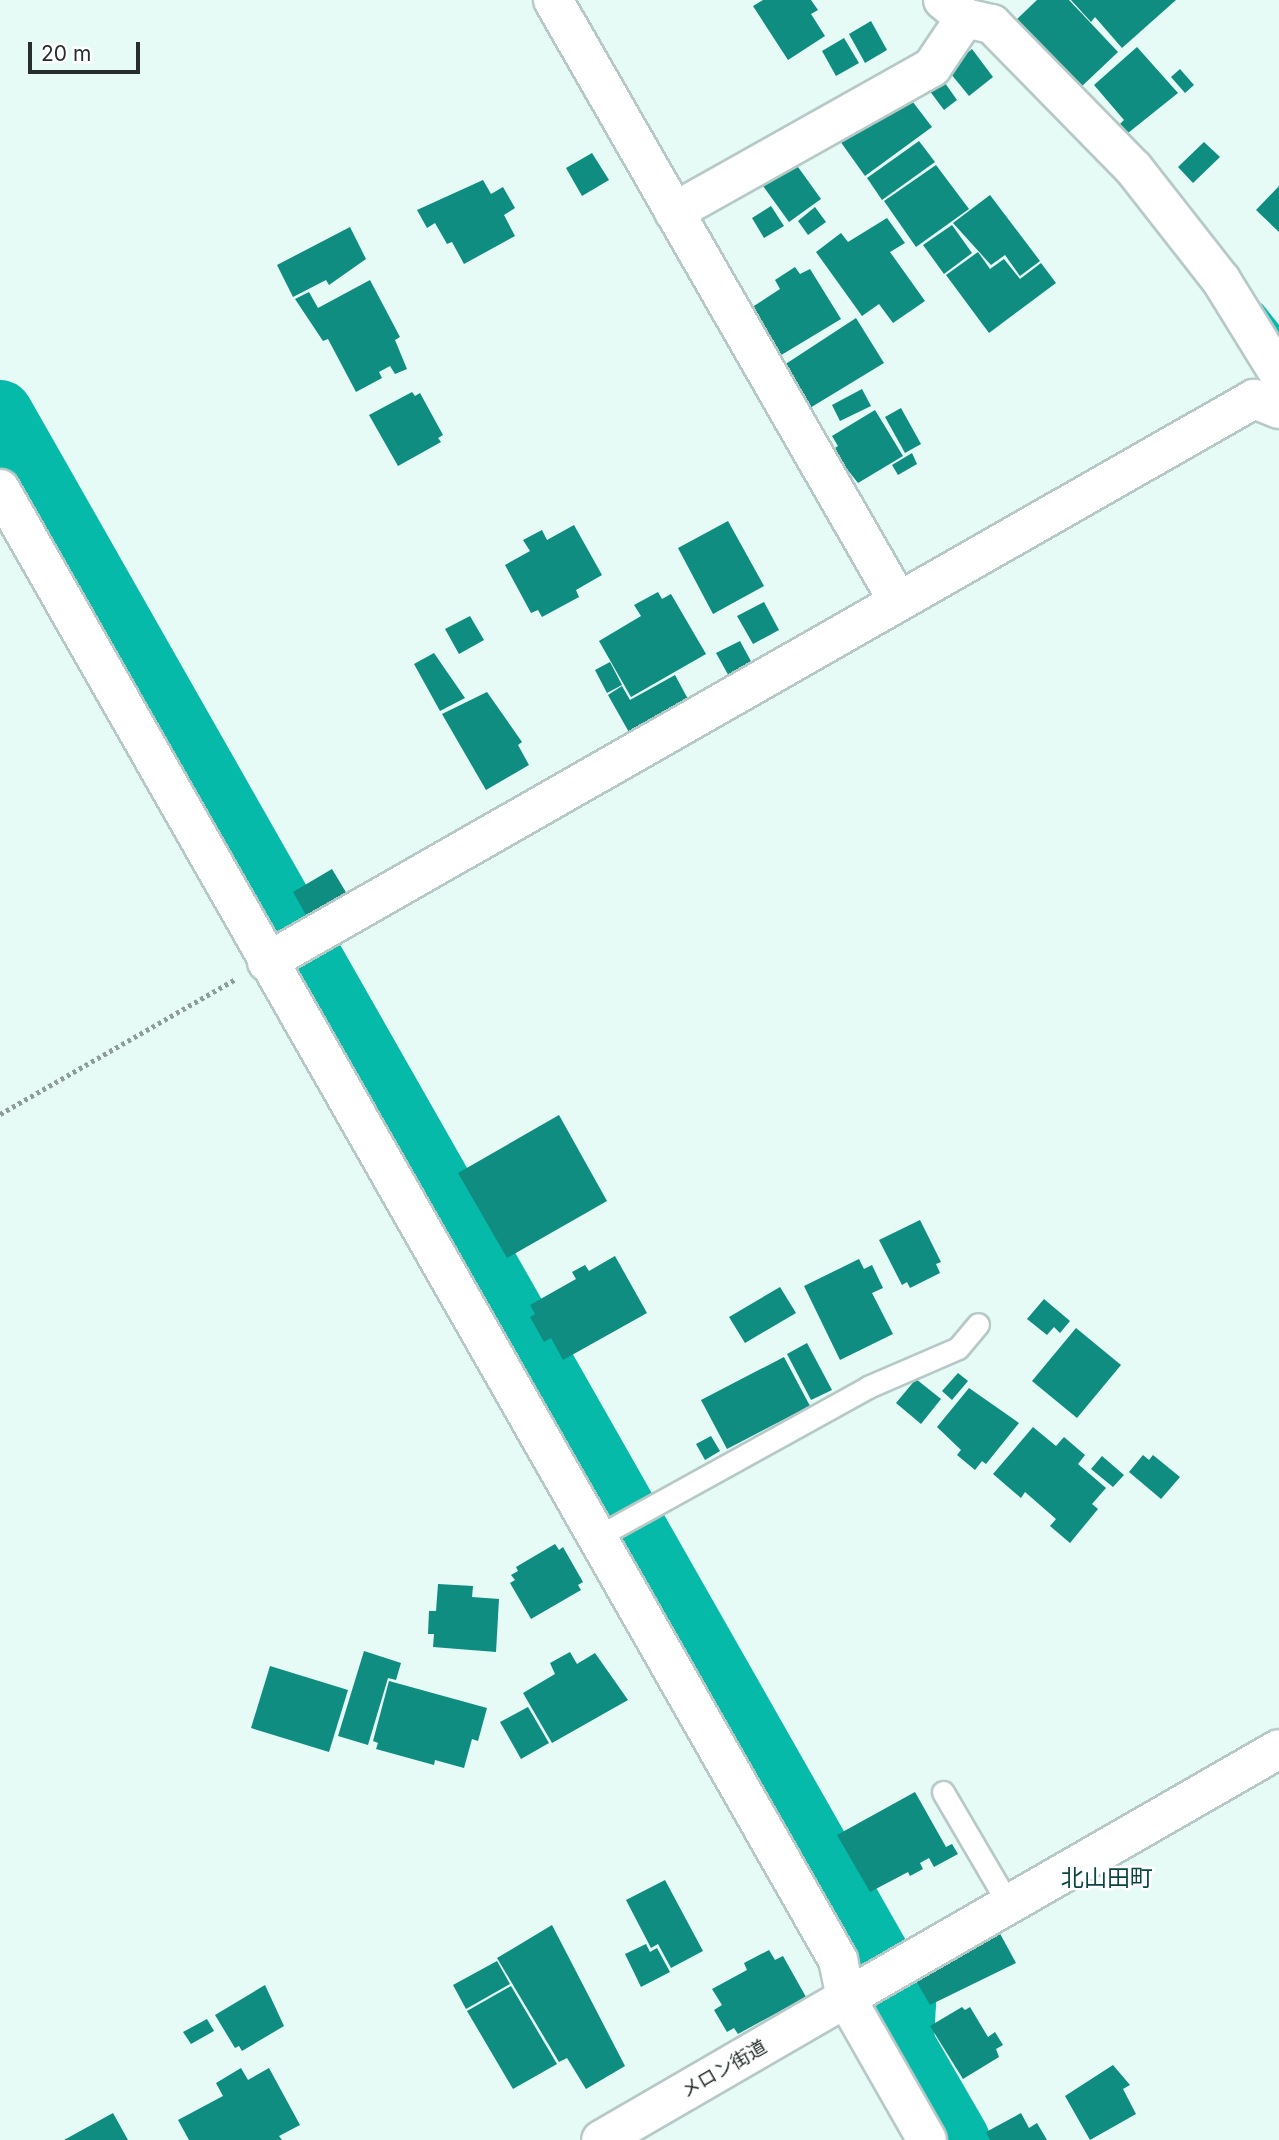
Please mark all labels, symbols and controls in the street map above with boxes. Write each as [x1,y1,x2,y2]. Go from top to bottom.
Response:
scale bar [32,28,144,72]
text: 20 m [41,41,91,66]
district label: 北山田町 [1061,1864,1153,1892]
street label: メロン街道 [677,2035,771,2103]

